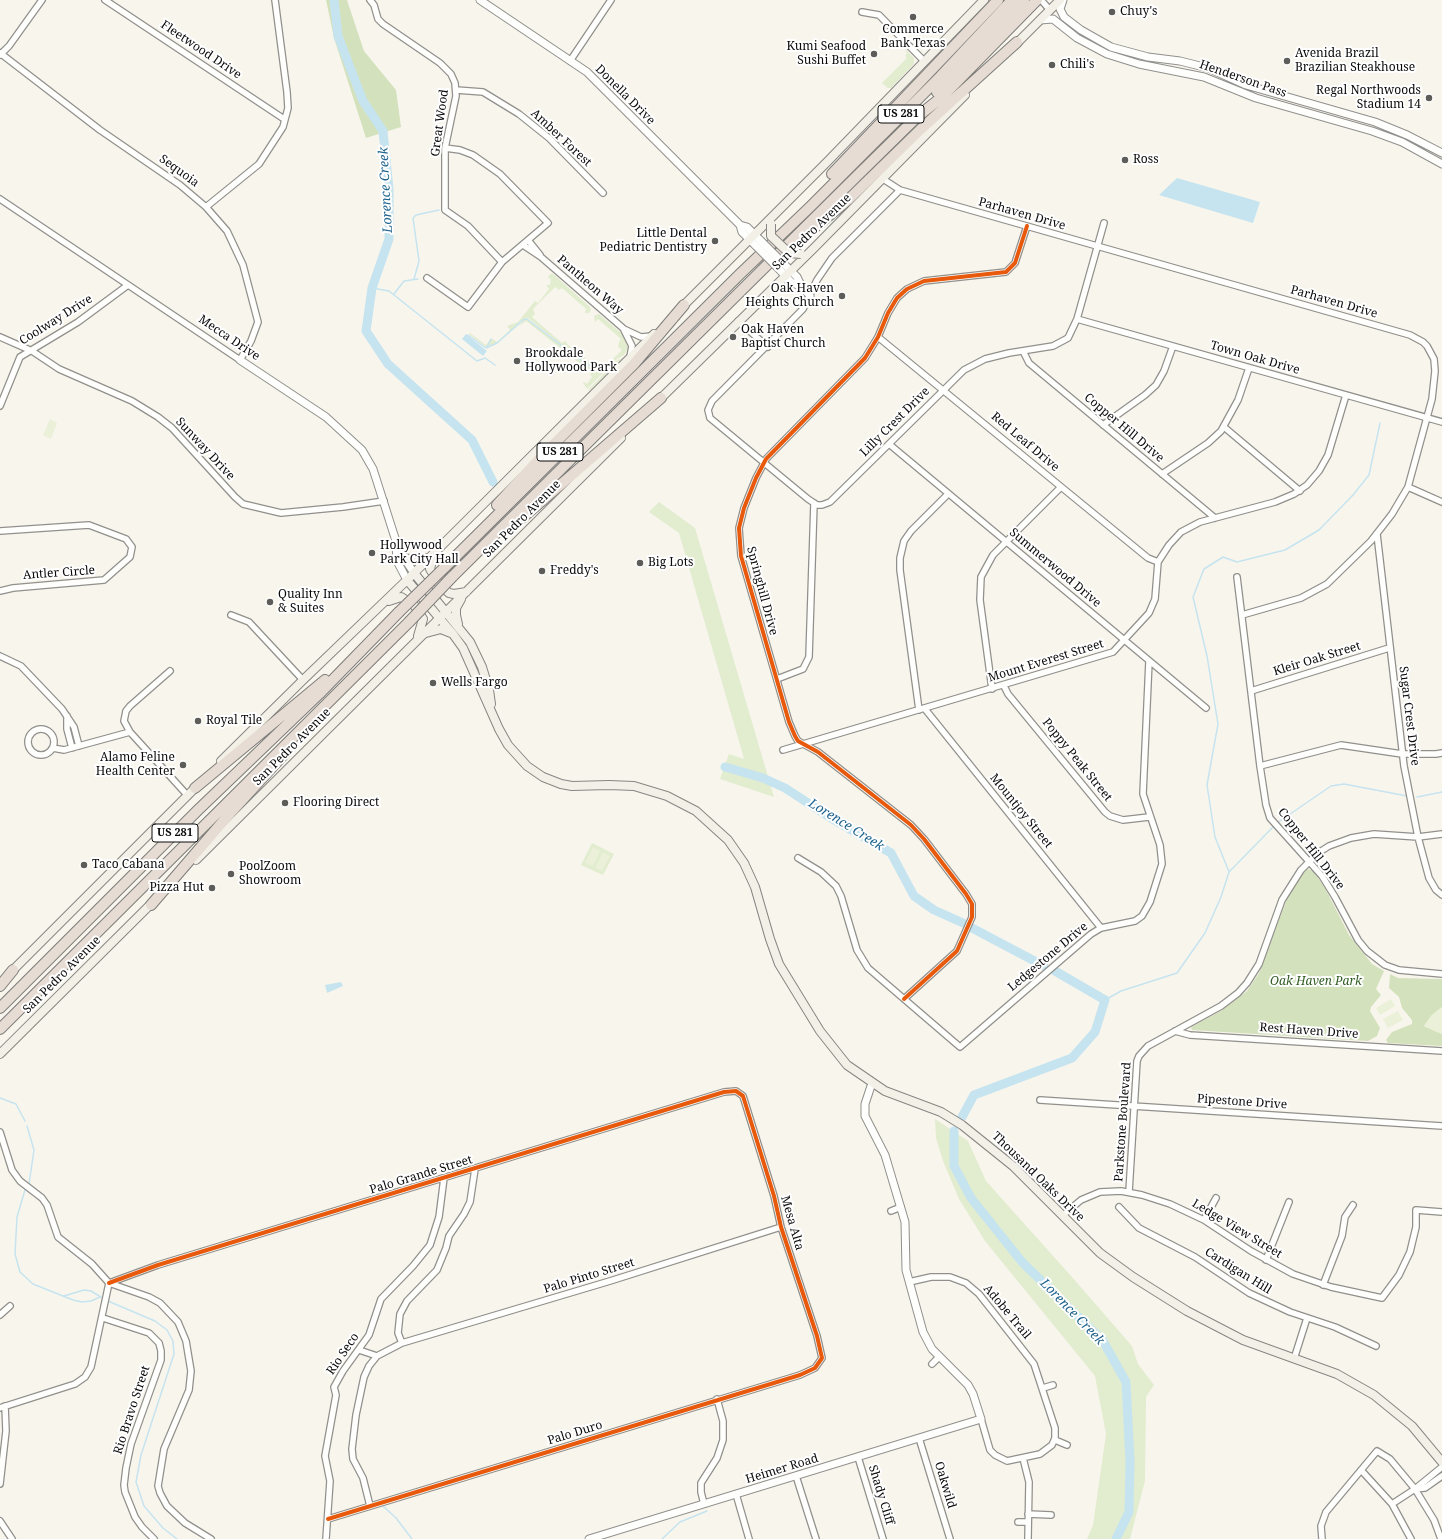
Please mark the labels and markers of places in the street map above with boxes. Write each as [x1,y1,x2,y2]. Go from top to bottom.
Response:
place label: Chuy's [1120,5,1157,19]
marker: Chuy's [1107,7,1117,17]
marker: Commerce Bank Texas [908,12,918,22]
place label: Commerce Bank Texas [881,23,945,51]
place label: Kumi Seafood Sushi Buffet [787,40,866,68]
place label: Avenida Brazil Brazilian Steakhouse [1295,47,1415,75]
marker: Kumi Seafood Sushi Buffet [869,49,879,59]
marker: Avenida Brazil Brazilian Steakhouse [1282,56,1292,66]
place label: Chili's [1060,58,1094,72]
marker: Chili's [1047,60,1057,70]
place label: Regal Northwoods Stadium 14 [1316,84,1421,112]
marker: Regal Northwoods Stadium 14 [1424,93,1434,103]
place label: Ross [1133,153,1159,167]
marker: Ross [1120,155,1130,165]
place label: Little Dental Pediatric Dentistry [600,227,707,255]
marker: Little Dental Pediatric Dentistry [710,236,720,246]
place label: Oak Haven Heights Church [746,282,834,310]
marker: Oak Haven Heights Church [837,291,847,301]
place label: Oak Haven Baptist Church [741,323,826,351]
marker: Oak Haven Baptist Church [728,332,738,342]
place label: Brookdale Hollywood Park [525,347,617,375]
marker: Brookdale Hollywood Park [512,356,522,366]
place label: Hollywood Park City Hall [380,539,459,567]
marker: Hollywood Park City Hall [367,548,377,558]
place label: Big Lots [648,556,693,570]
marker: Big Lots [635,558,645,568]
place label: Freddy's [550,564,599,578]
marker: Freddy's [537,566,547,576]
place label: Quality Inn & Suites [278,588,343,616]
marker: Quality Inn & Suites [265,597,275,607]
place label: Wells Fargo [441,676,508,690]
marker: Wells Fargo [428,678,438,688]
place label: Royal Tile [206,714,262,728]
marker: Royal Tile [193,716,203,726]
place label: Alamo Feline Health Center [96,751,175,779]
marker: Alamo Feline Health Center [178,760,188,770]
place label: Flooring Direct [293,796,379,810]
marker: Flooring Direct [280,798,290,808]
place label: Taco Cabana [92,858,164,872]
marker: Taco Cabana [79,860,89,870]
place label: PoolZoom Showroom [239,860,301,888]
marker: PoolZoom Showroom [226,869,236,879]
place label: Pizza Hut [149,881,204,895]
marker: Pizza Hut [207,883,217,893]

